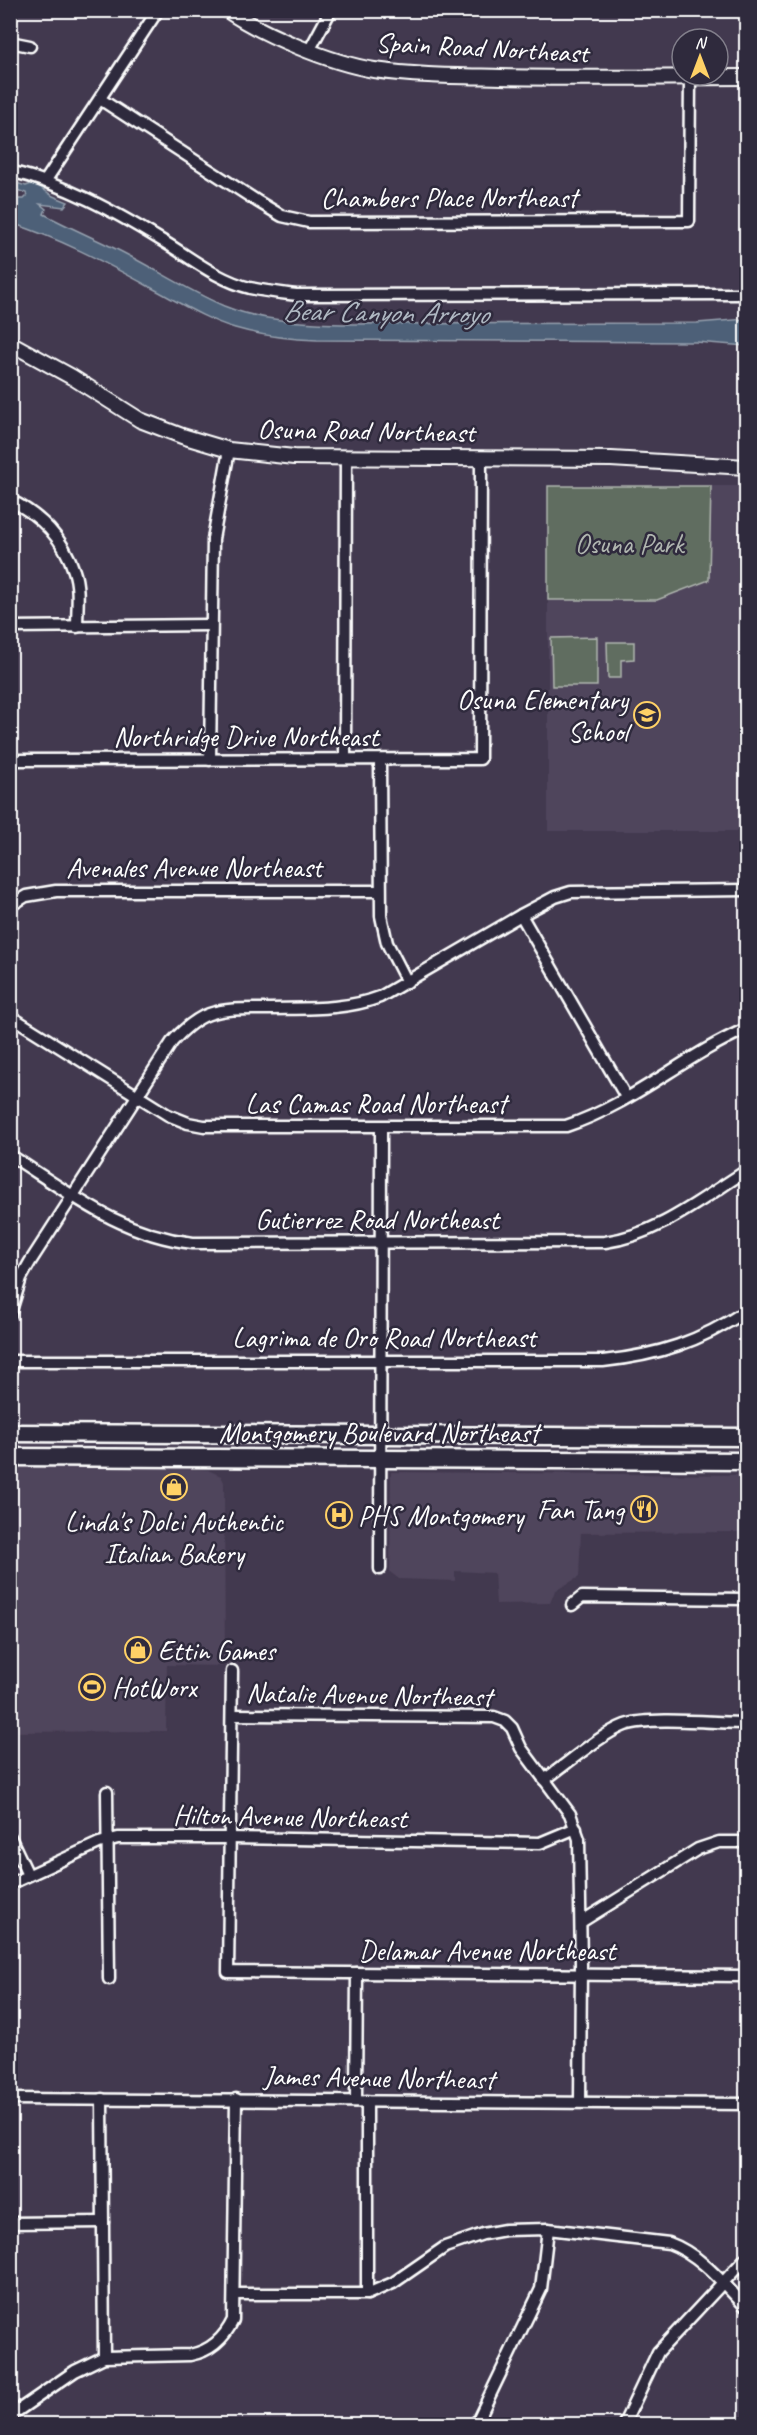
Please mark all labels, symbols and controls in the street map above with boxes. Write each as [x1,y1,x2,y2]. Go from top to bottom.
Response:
street label: Spain Road Northeast [375,24,592,71]
north arrow [670,27,730,87]
text: N [695,33,708,53]
street label: Chambers Place Northeast [321,180,581,215]
water label: Bear Canyon Arroyo [282,291,491,333]
street label: Osuna Road Northeast [257,411,478,450]
park label: Osuna Park [575,526,686,561]
place label: Osuna Elementary School [457,682,633,749]
school or university icon: Osuna Elementary School [632,700,662,730]
street label: Northridge Drive Northeast [114,719,381,754]
street label: Avenales Avenue Northeast [66,850,325,885]
street label: Las Camas Road Northeast [246,1086,510,1121]
street label: Gutierrez Road Northeast [255,1202,502,1237]
street label: Lagrima de Oro Road Northeast [232,1320,538,1355]
street label: Montgomery Boulevard Northeast [219,1415,543,1450]
shop icon: Linda's Dolci Authentic Italian Bakery [159,1472,189,1502]
place label: Fan Tang [537,1492,626,1527]
restaurant icon: Fan Tang [629,1494,659,1524]
place label: PHS Montgomery [358,1498,526,1533]
hospital icon: PHS Montgomery [324,1500,354,1530]
place label: Linda's Dolci Authentic Italian Bakery [65,1504,284,1571]
place label: Ettin Games [158,1633,278,1668]
shop icon: Ettin Games [123,1635,153,1665]
place label: HotWorx [112,1670,199,1705]
sports icon: HotWorx [77,1672,107,1702]
street label: Natalie Avenue Northeast [246,1675,496,1714]
street label: Hilton Avenue Northeast [173,1797,410,1836]
street label: Delamar Avenue Northeast [359,1933,618,1968]
street label: James Avenue Northeast [261,2058,498,2097]

